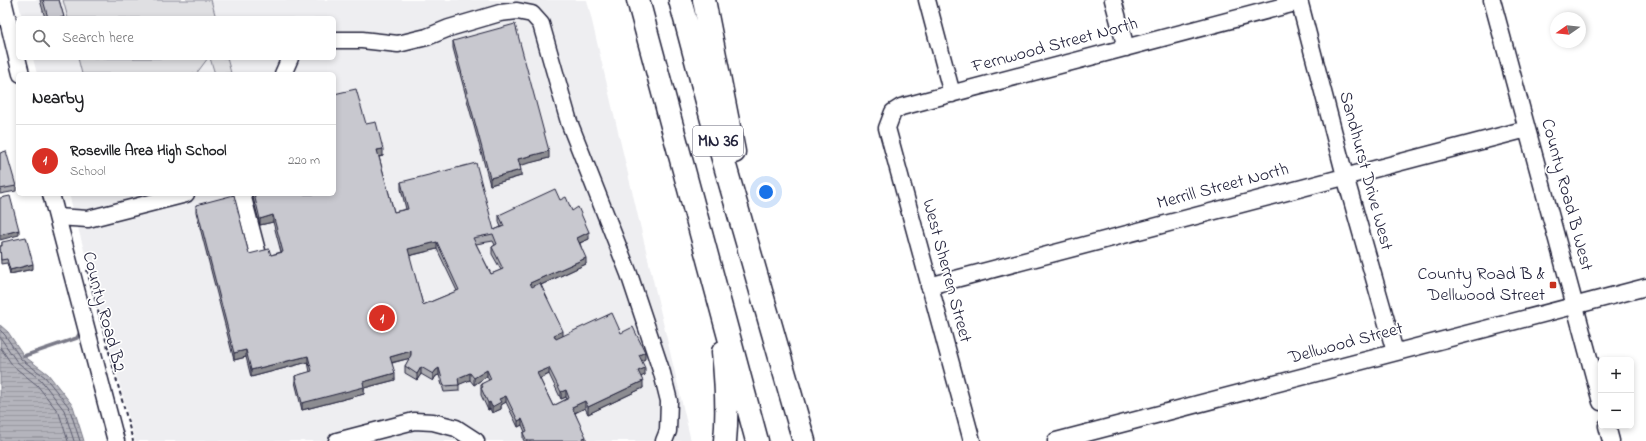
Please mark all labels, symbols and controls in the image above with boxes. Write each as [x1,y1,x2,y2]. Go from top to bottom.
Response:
street label: Fernwood Street North [968,11,1141,81]
north arrow [1550,12,1586,48]
search box [16,16,336,60]
icon: search [30,27,52,49]
text: Search here [62,27,134,49]
text: Nearby [32,86,84,111]
street label: Sandhurst Drive West [1331,89,1399,253]
street label: County Road B West [1533,116,1599,274]
road number: MN 36 [693,126,743,156]
text: Roseville Area High School [70,140,226,162]
text: 1 [43,151,47,170]
text: 220 m [288,151,320,170]
street label: Merrill Street North [1154,157,1292,217]
text: School [70,162,106,181]
your location [756,182,776,202]
street label: West Sherren Street [914,196,978,346]
street label: County Road B2 [74,249,132,375]
place label: County Road B & Dellwood Street [1418,262,1545,309]
marker: County Road B & Dellwood Street [1548,280,1558,290]
pin: 1 [369,303,395,333]
street label: Dellwood Street [1285,316,1406,372]
map controls [1598,357,1634,429]
button: + [1598,357,1634,393]
button: − [1598,393,1634,429]

